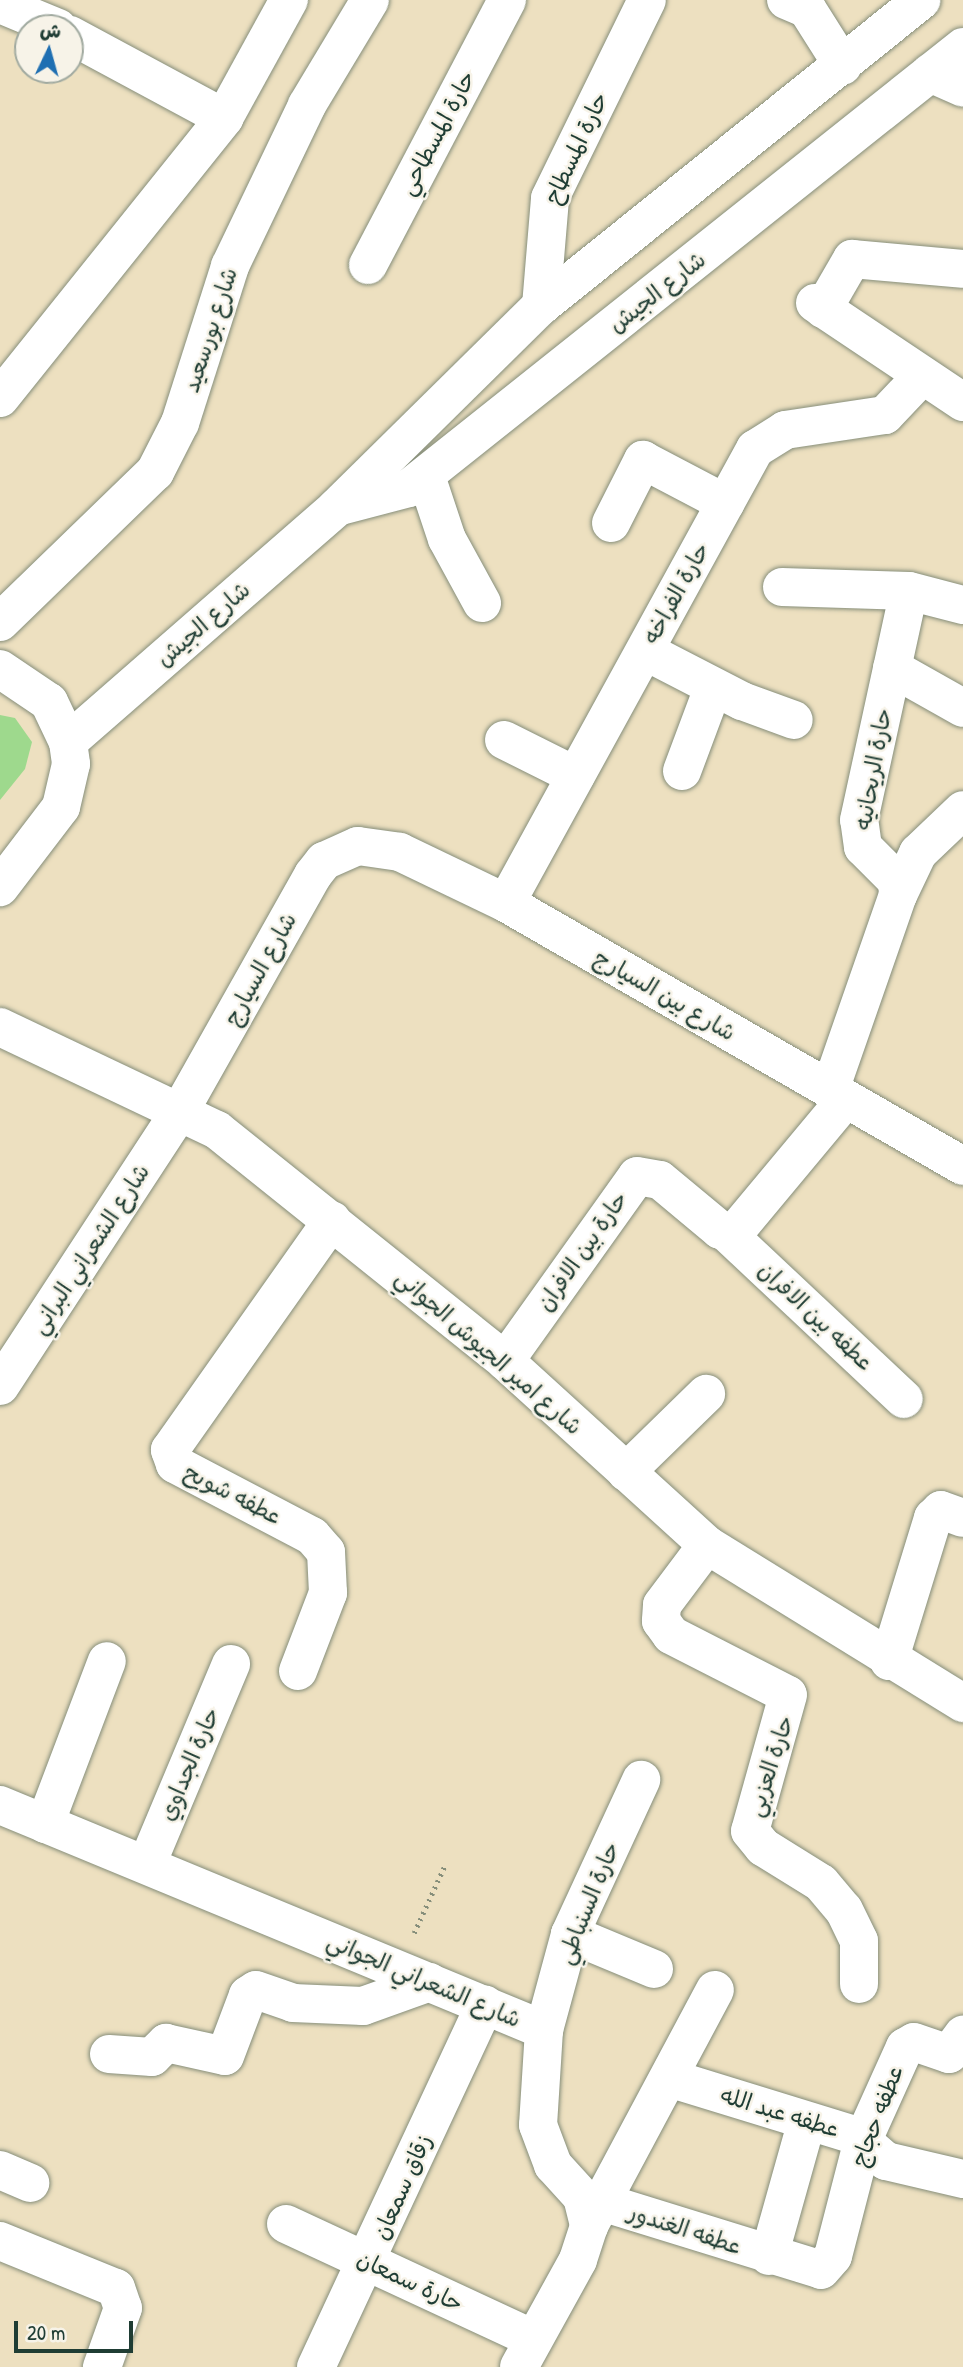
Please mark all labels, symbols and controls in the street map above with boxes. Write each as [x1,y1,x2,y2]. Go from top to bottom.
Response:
north arrow [14,14,84,84]
text: ش [39,16,62,44]
street label: حارة المسطاحي [393,66,481,200]
street label: حارة المسطاح [538,88,614,208]
street label: شارع الجيش [603,246,711,338]
street label: شارع بورسعيد [177,264,243,396]
street label: حارة الفراخه [637,537,715,649]
street label: شارع الجيش [150,576,256,672]
street label: حارة الريحانيه [849,706,897,832]
street label: شارع السيارج [218,908,302,1030]
street label: شارع بين السيارج [589,943,741,1047]
street label: شارع الشعراني البراني [25,1159,155,1339]
street label: حارة بين الافران [531,1186,633,1316]
street label: عطفه بين الافران [753,1256,879,1376]
street label: شارع امير الجيوش الجواني [390,1263,588,1441]
street label: عطفه شويح [180,1458,286,1530]
street label: حارة الجداوي [153,1703,225,1825]
street label: حارة العزبي [741,1712,799,1820]
street label: حارة السنباطي [551,1838,625,1968]
street label: شارع الشعراني الجواني [323,1927,525,2033]
street label: عطفه حجاج [845,2062,909,2170]
street label: عطفه عبد الله [717,2081,843,2143]
street label: زقاق سمعان [367,2130,437,2244]
street label: عطفه الغندور [625,2198,745,2260]
street label: حارة سمعان [353,2244,467,2318]
scale bar [18,2308,136,2352]
text: 20 m [27,2318,65,2347]

